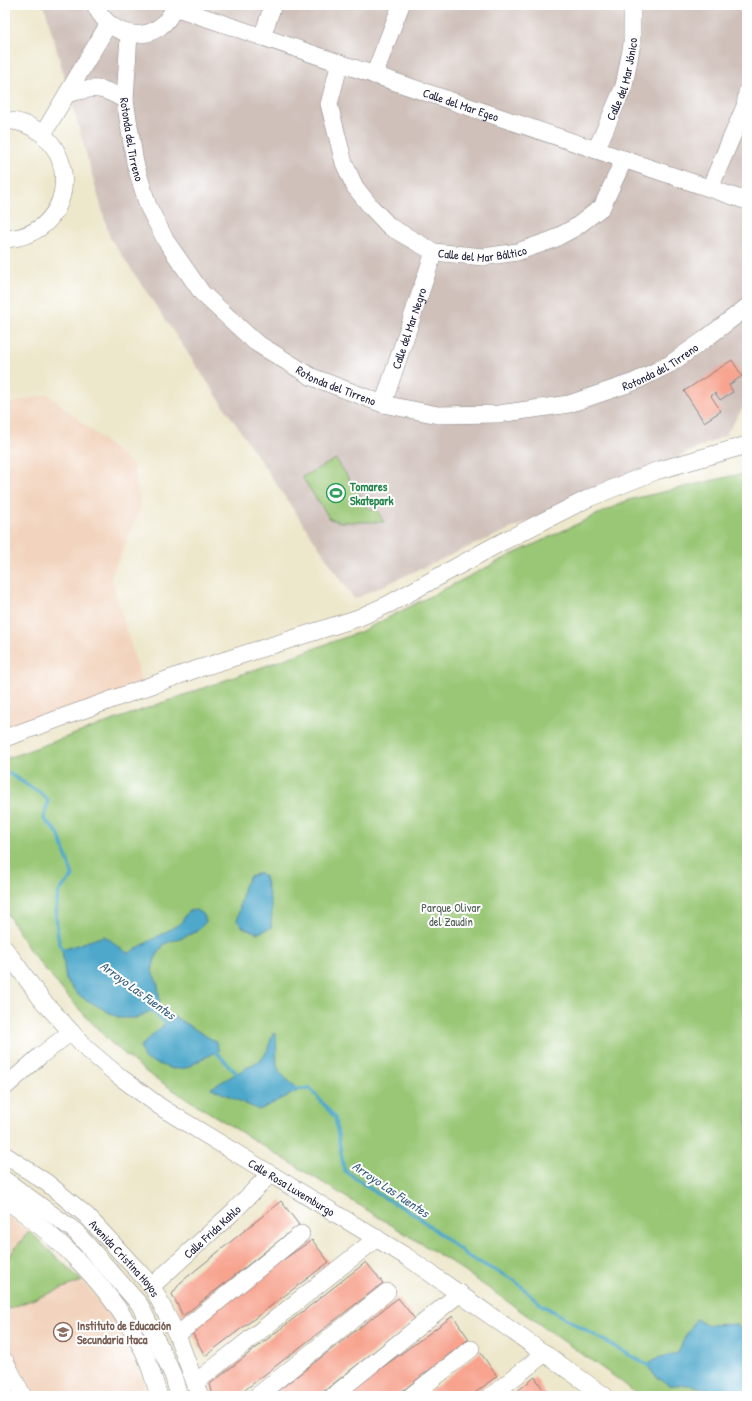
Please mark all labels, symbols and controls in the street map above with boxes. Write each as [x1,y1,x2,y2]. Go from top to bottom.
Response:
street label: Calle del Mar Jónico [602,38,641,123]
street label: Calle del Mar Egeo [421,83,501,125]
street label: Rotonda del Tirreno [116,96,149,183]
street label: Calle del Mar Báltico [437,241,529,266]
street label: Calle del Mar Negro [387,285,430,371]
street label: Rotonda del Tirreno [620,338,701,394]
street label: Rotonda del Tirreno [293,361,379,409]
place label: Tomares Skatepark [349,478,394,510]
sports icon: Tomares Skatepark [325,482,347,504]
park label: Parque Olivar del Zaudín [421,899,481,930]
water label: Arroyo Las Fuentes [97,957,180,1024]
street label: Calle Rosa Luxemburgo [245,1154,339,1220]
water label: Arroyo Las Fuentes [349,1157,434,1222]
street label: Calle Frida Kahlo [179,1201,244,1262]
street label: Avenida Cristina Hoyos [86,1215,165,1300]
place label: Instituto de Educación Secundaria Itaca [77,1317,172,1348]
school or university icon: Instituto de Educación Secundaria Itaca [52,1321,74,1343]

